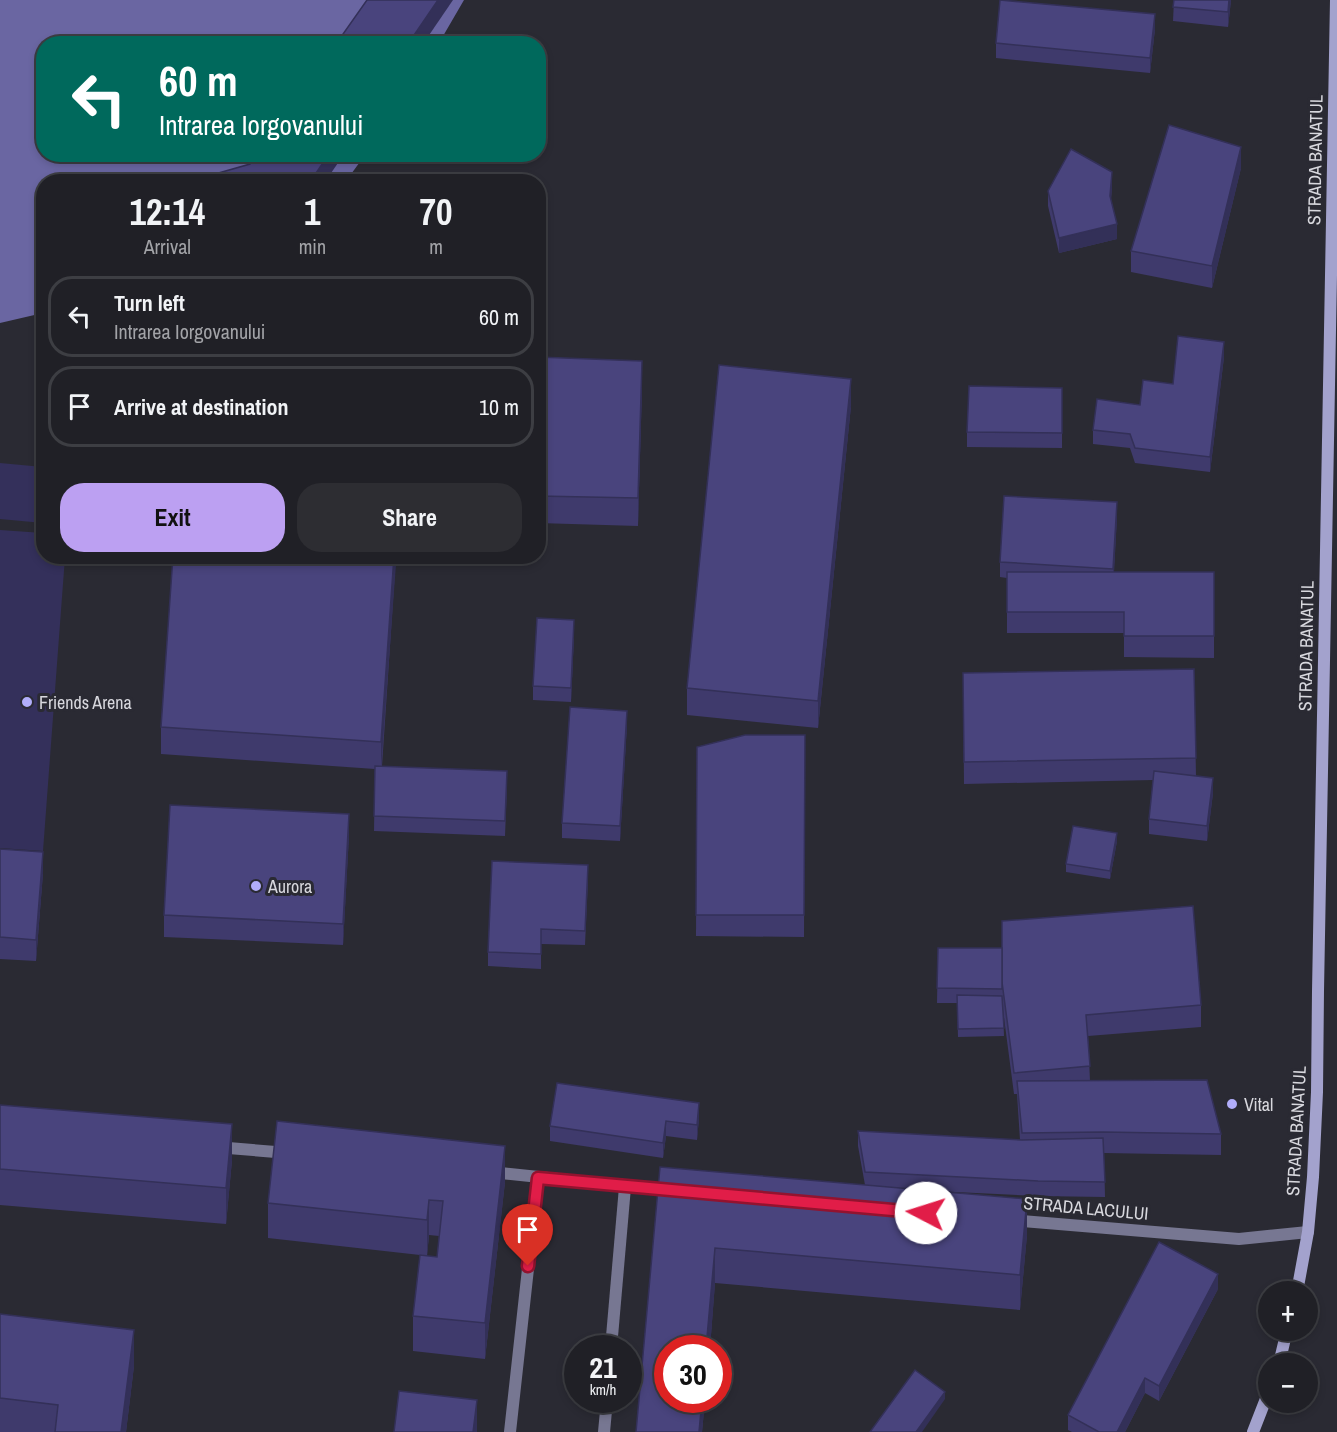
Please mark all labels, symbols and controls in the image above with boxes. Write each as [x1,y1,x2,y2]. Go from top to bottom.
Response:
text: 60 m [159,53,238,109]
icon: left [60,60,138,138]
street label: STRADA BANATUL [1301,95,1329,225]
text: Intrarea Iorgovanului [159,107,363,143]
text: 12:14 [130,188,205,236]
text: 1 [304,188,321,236]
text: 70 [420,188,452,236]
text: Arrival [144,233,191,260]
text: min [299,233,326,260]
text: m [429,233,443,260]
text: Turn left [114,288,185,318]
icon: left [63,300,96,333]
text: 60 m [479,302,519,332]
text: Intrarea Iorgovanului [114,318,265,345]
icon: arrive [63,390,96,423]
text: Arrive at destination [114,392,288,422]
text: 10 m [479,392,519,422]
button: Exit [60,483,285,552]
button: Share [297,483,522,552]
street label: STRADA BANATUL [1292,581,1320,711]
place label: Friends Arena [39,690,132,715]
marker: Friends Arena [20,695,34,709]
place label: Aurora [267,874,312,899]
marker: Aurora [249,879,263,893]
street label: STRADA BANATUL [1280,1065,1312,1197]
place label: Vital [1244,1092,1273,1117]
marker: Vital [1225,1097,1239,1111]
position arrow [894,1181,958,1245]
street label: STRADA LACULUI [1022,1190,1150,1226]
pin [502,1204,553,1266]
icon: arrive [511,1213,544,1246]
map controls [1258,1281,1318,1413]
button: + [1258,1281,1318,1341]
speed limit sign: 30 [654,1335,732,1413]
text: 21 [589,1347,617,1387]
button: − [1258,1353,1318,1413]
text: km/h [590,1379,616,1400]

